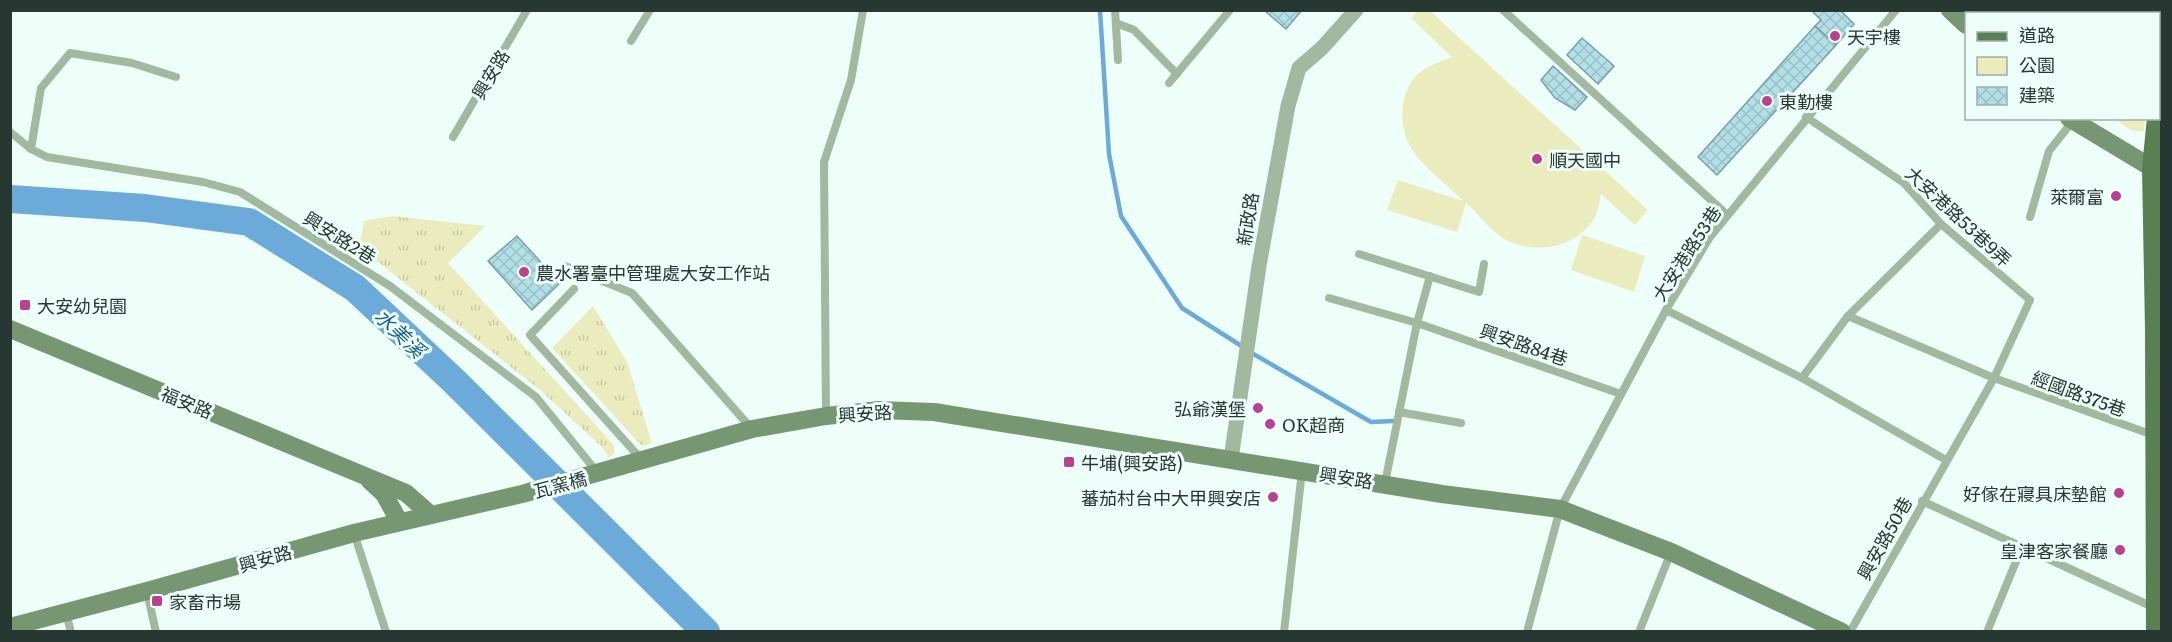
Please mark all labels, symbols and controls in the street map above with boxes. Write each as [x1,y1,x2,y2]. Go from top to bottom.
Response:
legend [1965,12,2160,120]
text: 道路 [2019,21,2055,48]
place label: 天宇樓 [1847,23,1901,50]
marker: 天宇樓 [1828,29,1842,43]
street label: 興安路 [465,44,515,104]
text: 公園 [2019,51,2055,78]
text: 建築 [2019,81,2055,108]
place label: 東勤樓 [1779,88,1833,115]
marker: 東勤樓 [1760,94,1774,108]
place label: 順天國中 [1549,146,1621,173]
marker: 順天國中 [1530,152,1544,166]
street label: 大安港路53巷9弄 [1900,160,2018,272]
place label: 萊爾富 [2050,183,2104,210]
marker: 萊爾富 [2109,189,2123,203]
street label: 新政路 [1229,190,1265,248]
street label: 大安港路53巷 [1645,200,1727,306]
street label: 興安路2巷 [298,204,382,270]
place label: 農水署臺中管理處大安工作站 [536,259,770,286]
marker: 農水署臺中管理處大安工作站 [517,265,531,279]
place label: 大安幼兒園 [37,292,127,319]
marker: 大安幼兒園 [18,298,32,312]
water label: 水美溪 [369,300,435,366]
street label: 興安路84巷 [1476,316,1572,372]
street label: 經國路375巷 [2028,363,2130,423]
street label: 福安路 [157,379,217,425]
place label: 弘爺漢堡 [1174,395,1246,422]
street label: 興安路 [837,398,893,428]
marker: 弘爺漢堡 [1251,401,1265,415]
place label: OK超商 [1282,411,1345,438]
marker: OK超商 [1263,417,1277,431]
place label: 牛埔(興安路) [1081,449,1183,476]
marker: 牛埔(興安路) [1062,455,1076,469]
street label: 興安路 [1317,459,1375,495]
street label: 瓦窯橋 [530,464,590,504]
place label: 好傢在寢具床墊館 [1963,480,2107,507]
place label: 蕃茄村台中大甲興安店 [1081,484,1261,511]
marker: 好傢在寢具床墊館 [2112,486,2126,500]
marker: 蕃茄村台中大甲興安店 [1266,490,1280,504]
street label: 興安路50巷 [1850,491,1918,585]
place label: 皇津客家餐廳 [2000,537,2108,564]
street label: 興安路 [235,538,295,578]
marker: 皇津客家餐廳 [2113,543,2127,557]
place label: 家畜市場 [169,588,241,615]
marker: 家畜市場 [150,594,164,608]

